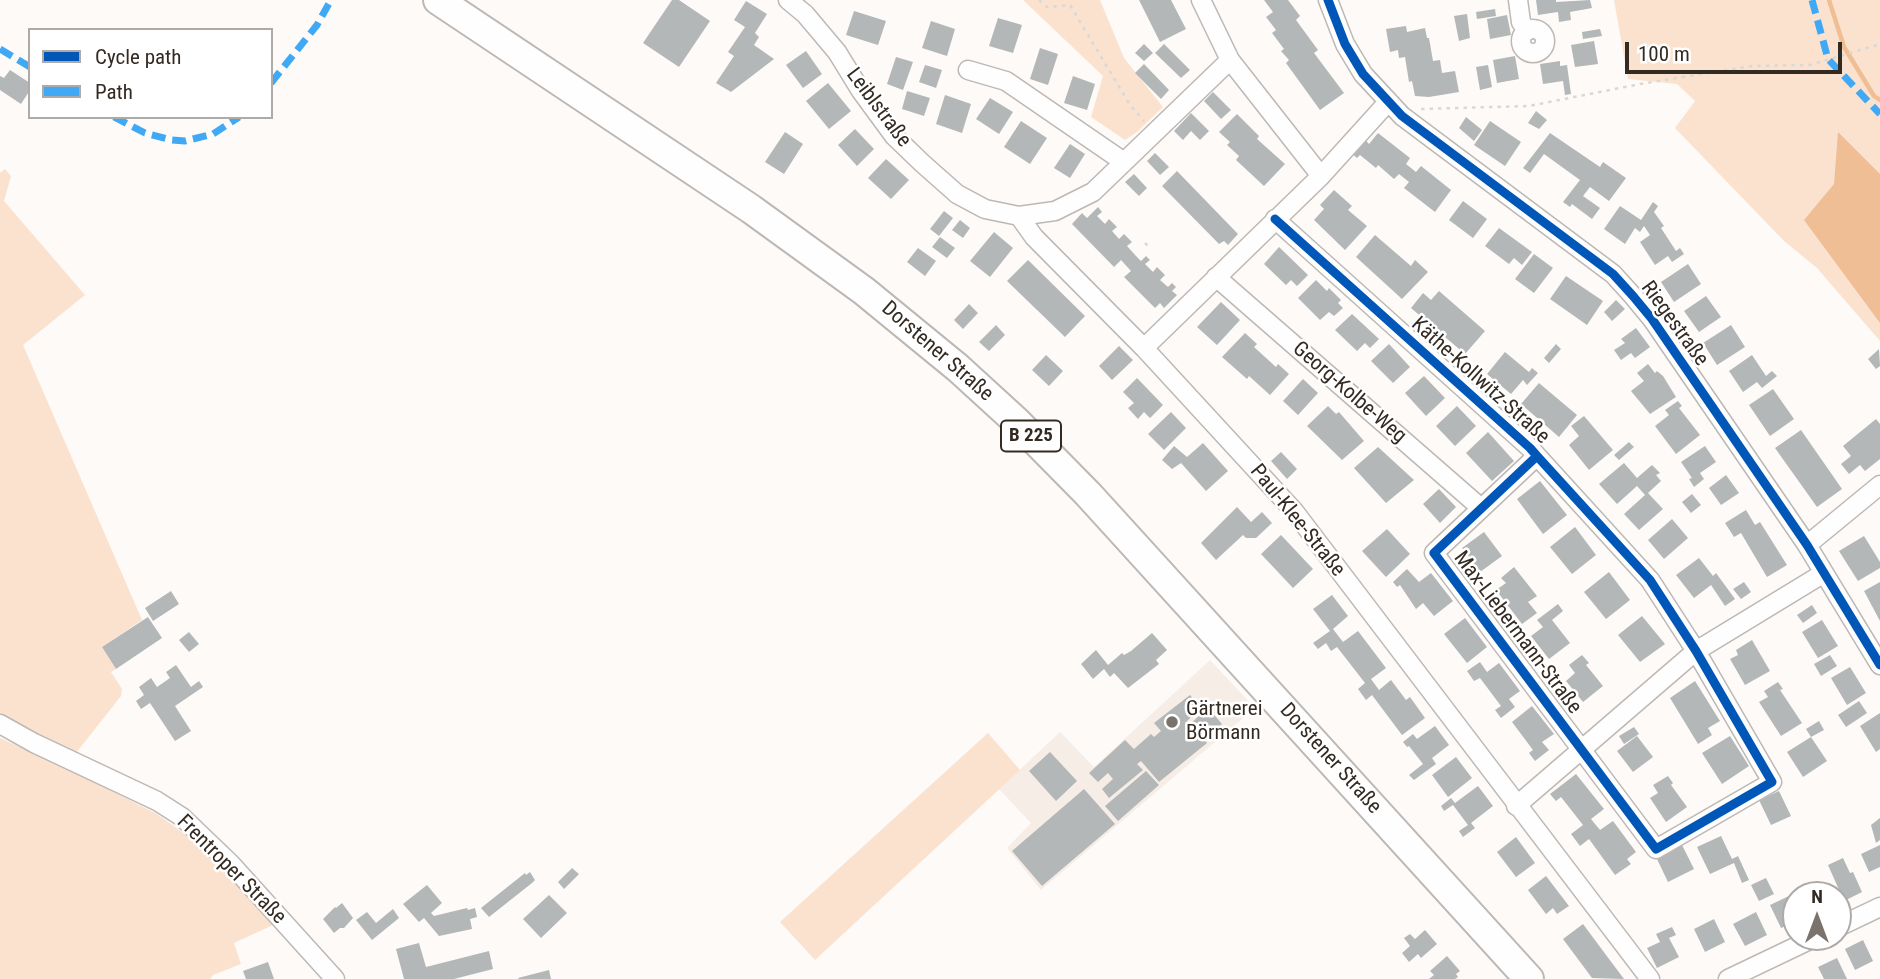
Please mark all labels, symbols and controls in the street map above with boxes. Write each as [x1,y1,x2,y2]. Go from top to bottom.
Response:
legend [28,28,273,119]
scale bar [1628,28,1845,72]
text: 100 m [1638,42,1690,66]
text: Cycle path [95,45,181,69]
street label: Leiblstraße [840,63,916,153]
text: Path [95,80,133,104]
street label: Riegestraße [1635,277,1713,371]
street label: Dorstener Straße [876,297,998,407]
street label: Käthe-Kollwitz-Straße [1406,312,1554,450]
street label: Georg-Kolbe-Weg [1287,337,1411,449]
road number: B 225 [1001,420,1061,452]
street label: Paul-Klee-Straße [1244,460,1350,582]
street label: Max-Liebermann-Straße [1448,547,1586,719]
place label: Gärtnerei Börmann [1186,697,1262,747]
street label: Dorstener Straße [1274,699,1386,819]
marker: Gärtnerei Börmann [1164,714,1180,730]
street label: Frentroper Straße [171,810,291,930]
north arrow [1782,881,1852,951]
text: N [1811,885,1823,908]

